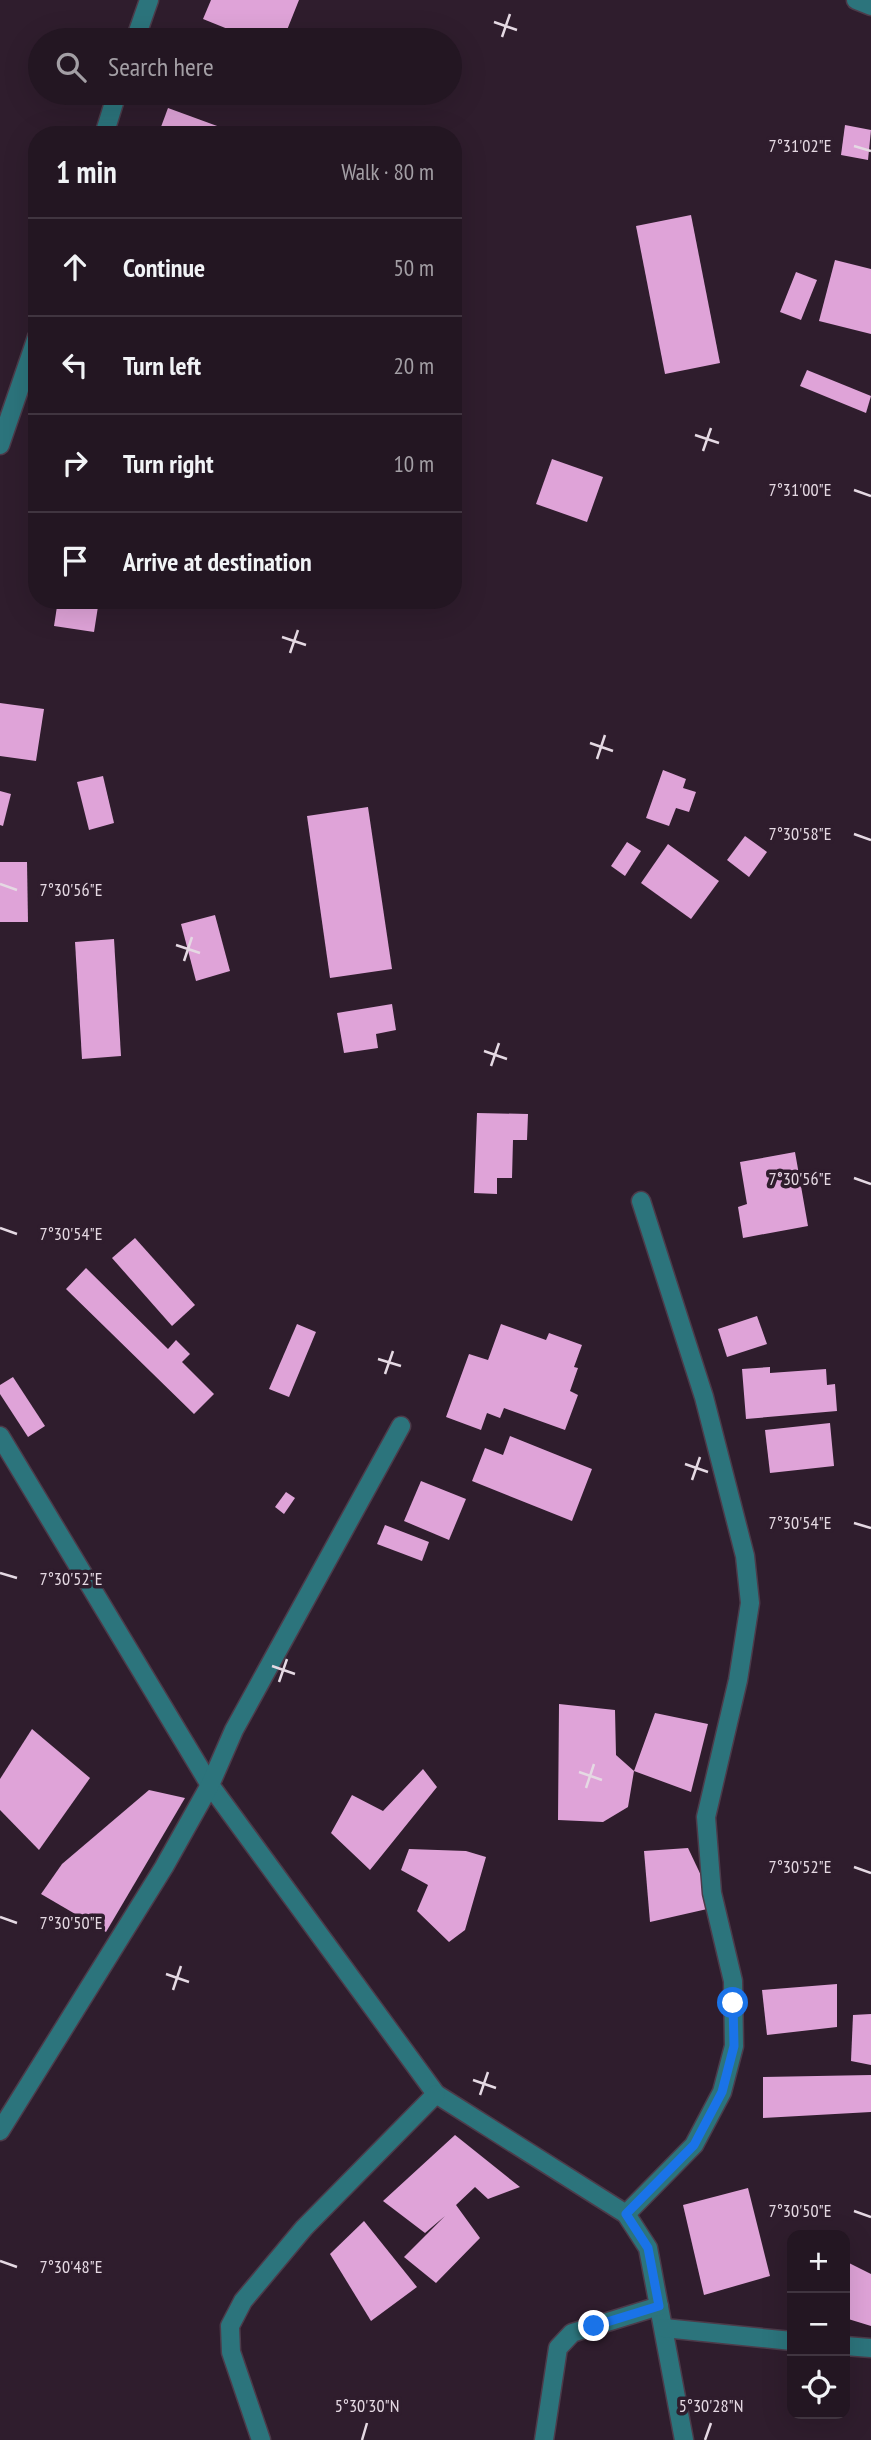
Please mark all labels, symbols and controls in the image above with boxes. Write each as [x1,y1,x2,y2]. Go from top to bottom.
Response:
search box [28,28,462,105]
icon: search [52,48,90,86]
text: Search here [108,50,214,83]
text: 7°31'02"E [769,134,831,157]
text: 1 min [56,152,117,191]
text: Walk · 80 m [341,157,434,186]
icon: ahead [56,248,94,286]
text: Continue [123,251,205,284]
text: 50 m [393,253,434,282]
icon: left [56,346,94,384]
text: Turn left [123,349,201,382]
text: 20 m [393,351,434,380]
icon: right [56,444,94,482]
text: Turn right [123,447,214,480]
text: 10 m [393,449,434,478]
text: 7°31'00"E [769,478,831,501]
icon: arrive [56,542,94,580]
text: Arrive at destination [123,545,312,578]
text: 7°30'58"E [769,822,831,845]
text: 7°30'56"E [40,878,102,901]
text: 7°30'56"E [769,1167,831,1190]
text: 7°30'54"E [40,1222,102,1245]
text: 7°30'54"E [769,1511,831,1534]
text: 7°30'52"E [40,1567,102,1590]
text: 7°30'52"E [769,1855,831,1878]
text: 7°30'50"E [40,1911,102,1934]
route start [717,1987,748,2018]
text: 7°30'50"E [769,2199,831,2222]
map controls [787,2230,850,2419]
button: + [787,2230,850,2293]
text: 7°30'48"E [40,2255,102,2278]
button: − [787,2293,850,2356]
route end [578,2310,609,2341]
button: locate [787,2356,850,2419]
text: 5°30'30"N [335,2394,399,2417]
text: 5°30'28"N [679,2394,743,2417]

